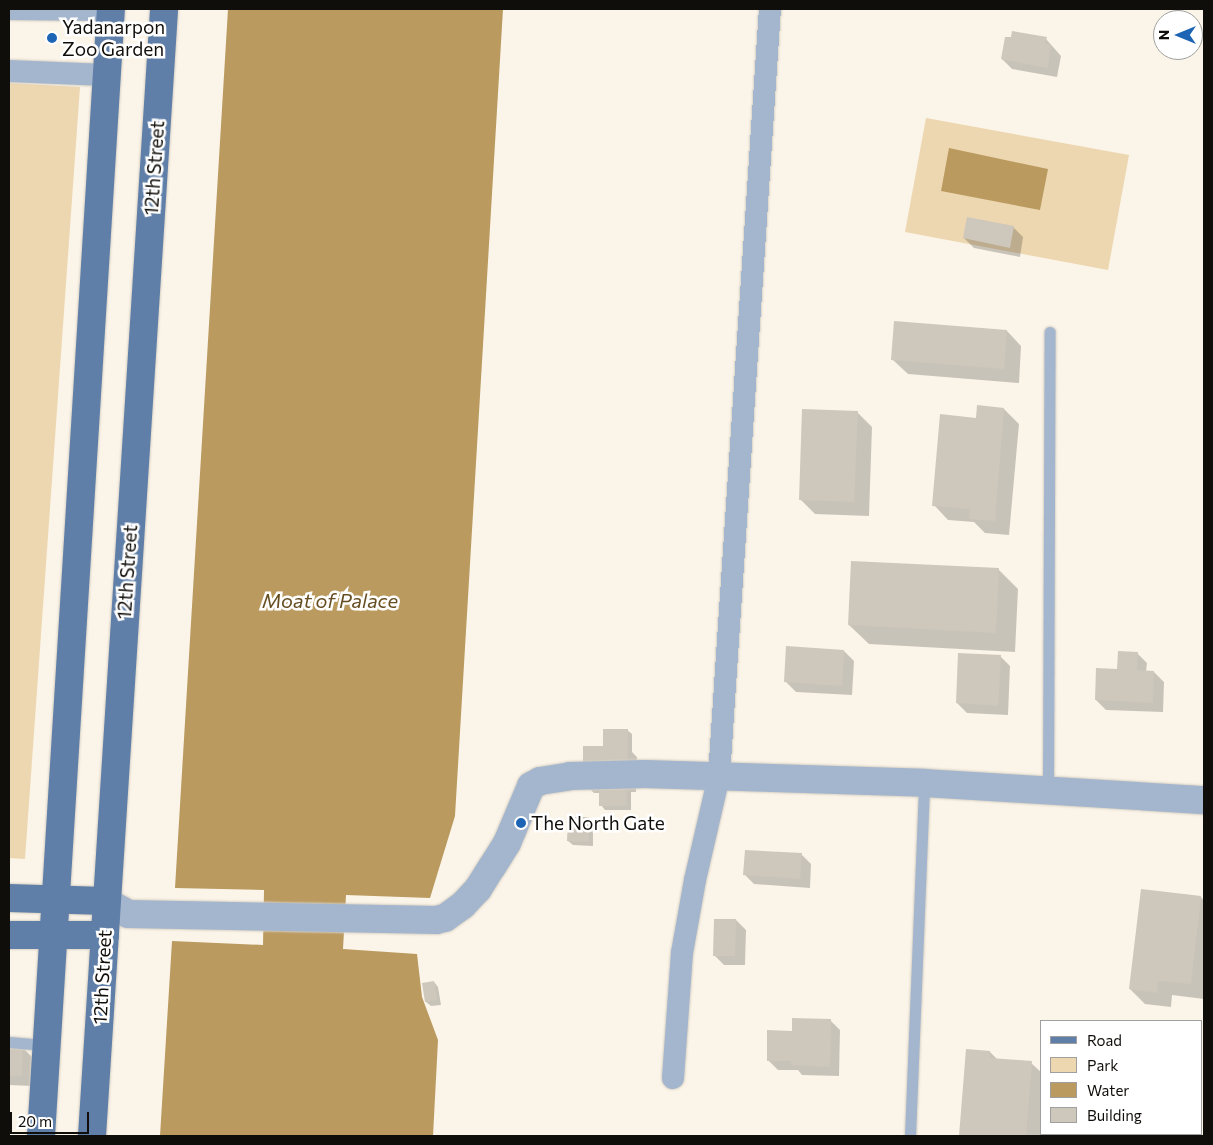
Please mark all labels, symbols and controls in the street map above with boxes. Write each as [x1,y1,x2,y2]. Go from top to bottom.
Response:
north arrow [1153,10,1203,60]
place label: Yadanarpon Zoo Garden [62,16,165,60]
text: N [1155,30,1172,40]
marker: Yadanarpon Zoo Garden [46,32,58,44]
street label: 12th Street [139,120,169,216]
street label: 12th Street [112,524,142,620]
water label: Moat of Palace [262,588,398,612]
place label: The North Gate [531,812,665,834]
marker: The North Gate [515,817,527,829]
street label: 12th Street [88,929,116,1025]
legend [1040,1020,1203,1135]
text: Road [1087,1031,1122,1049]
text: Park [1087,1056,1118,1074]
text: Water [1087,1081,1129,1099]
scale bar [12,1102,91,1134]
text: Building [1087,1106,1142,1124]
text: 20 m [18,1112,52,1130]

